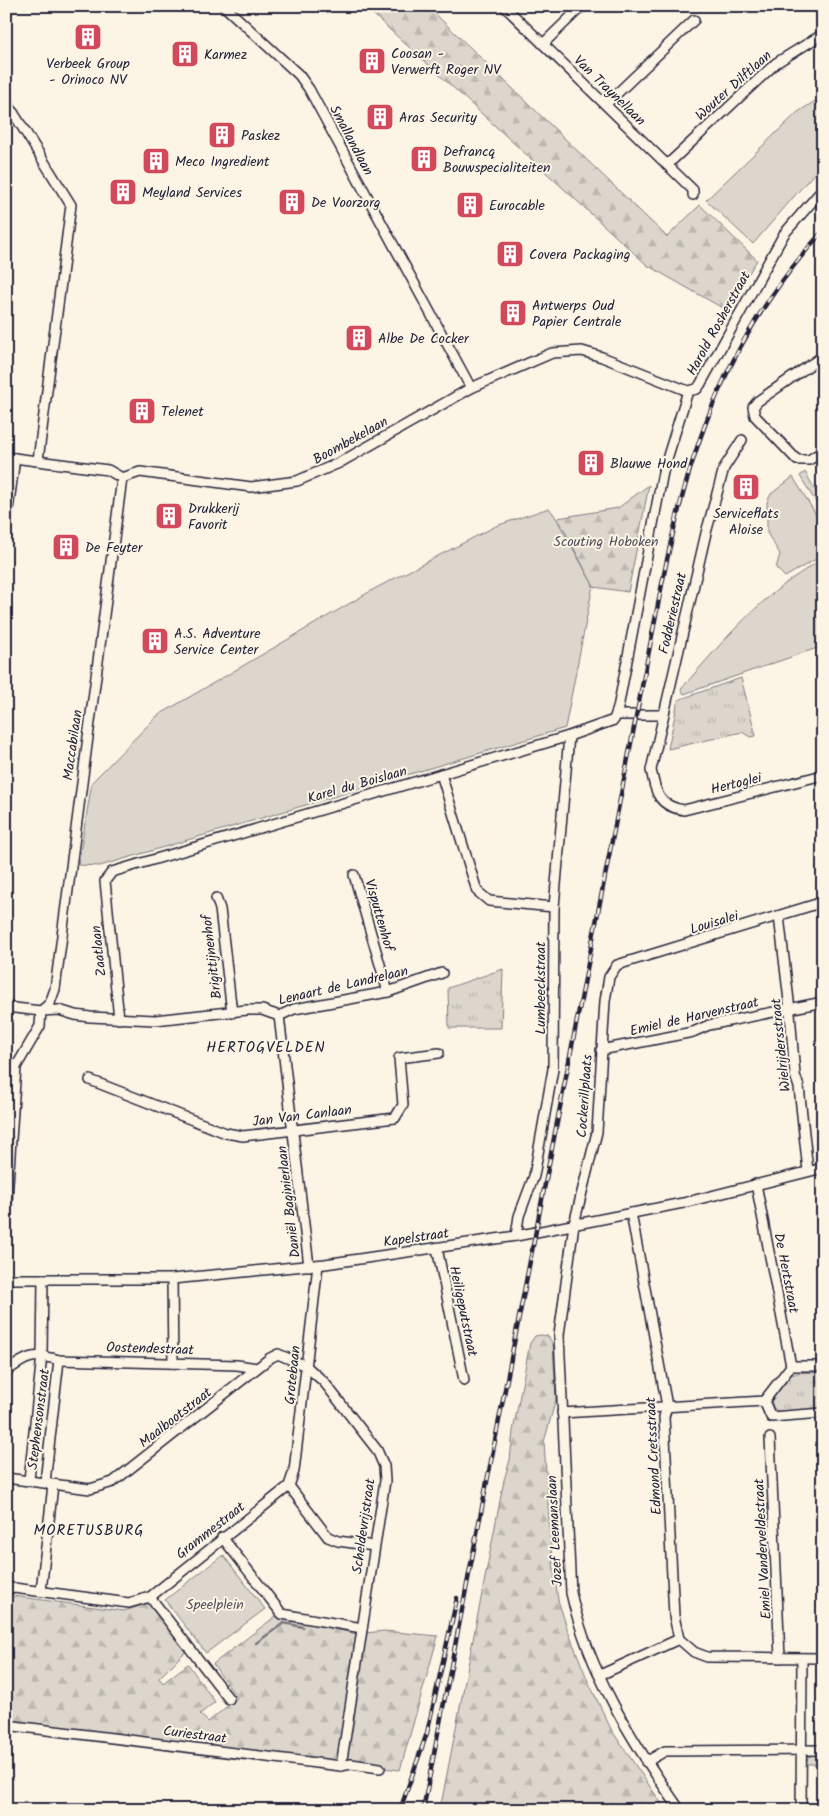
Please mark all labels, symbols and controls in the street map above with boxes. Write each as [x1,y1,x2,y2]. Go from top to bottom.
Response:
building icon: Verbeek Group - Orinoco NV [73,22,103,52]
building icon: Karmez [170,39,200,69]
place label: Coosan - Verwerft Roger NV [391,43,502,81]
place label: Karmez [204,44,247,66]
street label: Wouter Dilftlaan [690,45,777,126]
building icon: Coosan - Verwerft Roger NV [357,46,387,76]
street label: Van Traynellaan [568,50,651,131]
place label: Verbeek Group - Orinoco NV [46,53,130,91]
street label: Smallandlaan [323,101,379,180]
building icon: Aras Security [365,102,395,132]
place label: Aras Security [399,107,477,129]
building icon: Paskez [207,120,237,150]
place label: Paskez [241,125,280,147]
place label: Defrancq Bouwspecialiteiten [443,141,551,179]
building icon: Defrancq Bouwspecialiteiten [409,144,439,174]
building icon: Meco Ingredient [141,146,171,176]
place label: Meco Ingredient [175,151,270,173]
building icon: Meyland Services [108,177,138,207]
place label: Meyland Services [142,182,242,204]
building icon: De Voorzorg [277,187,307,217]
building icon: Eurocable [455,190,485,220]
place label: De Voorzorg [311,192,381,214]
place label: Eurocable [489,195,545,217]
building icon: Covera Packaging [495,239,525,269]
place label: Covera Packaging [529,244,630,266]
street label: Harold Rosherstraat [681,267,757,380]
place label: Antwerps Oud Papier Centrale [532,295,622,333]
building icon: Antwerps Oud Papier Centrale [498,298,528,328]
building icon: Albe De Cocker [344,323,374,353]
place label: Albe De Cocker [378,328,470,350]
building icon: Telenet [127,396,157,426]
place label: Telenet [161,401,204,423]
street label: Boombekelaan [309,411,392,471]
building icon: Blauwe Hond [576,448,606,478]
place label: Blauwe Hond [610,453,688,475]
building icon: Serviceflats Aloise [731,472,761,502]
place label: Drukkerij Favorit [188,498,240,536]
building icon: Drukkerij Favorit [154,501,184,531]
place label: Serviceflats Aloise [713,503,779,541]
park label: Scouting Hoboken [554,531,658,553]
building icon: De Feyter [51,532,81,562]
place label: De Feyter [85,537,144,559]
street label: Fodderiestraat [653,570,693,656]
place label: A.S. Adventure Service Center [174,623,261,661]
building icon: A.S. Adventure Service Center [140,626,170,656]
street label: Maccabilaan [57,708,89,782]
street label: Karel du Boislaan [305,760,410,810]
street label: Hertoglei [708,767,765,801]
street label: Visputtenhof [358,877,400,955]
street label: Louisalei [687,905,742,941]
street label: Brigittijnenhof [196,912,228,1000]
street label: Zaatlaan [85,924,113,978]
street label: Lumbeeckstraat [530,941,552,1034]
street label: Lenaart de Landrelaan [276,960,410,1012]
street label: Emiel de Harvenstraat [628,991,761,1043]
street label: Wielrijdersstraat [765,996,797,1093]
district label: HERTOGVELDEN [206,1036,326,1060]
street label: Cockerillplaats [571,1054,599,1138]
street label: Jan Van Canlaan [251,1099,353,1133]
street label: Daniël Baginierlaan [271,1145,307,1259]
street label: Kapelstraat [382,1222,451,1253]
street label: De Hertstraat [767,1231,805,1316]
street label: Heiligeputstraat [443,1264,483,1359]
street label: Oostendestraat [106,1336,195,1362]
street label: Grotebaan [279,1345,307,1406]
street label: Stephensonstraat [22,1367,56,1471]
street label: Maalbootstraat [134,1382,217,1453]
street label: Edmond Cretsstraat [640,1396,668,1515]
street label: Jozef Leemanslaan [541,1475,569,1587]
street label: Scheldevrijstraat [346,1476,382,1575]
street label: Emiel Vanderveldestraat [748,1477,778,1620]
street label: Grammestraat [171,1496,251,1565]
district label: MORETUSBURG [34,1519,144,1543]
park label: Speelplein [186,1594,244,1616]
street label: Curiestraat [162,1720,229,1750]

